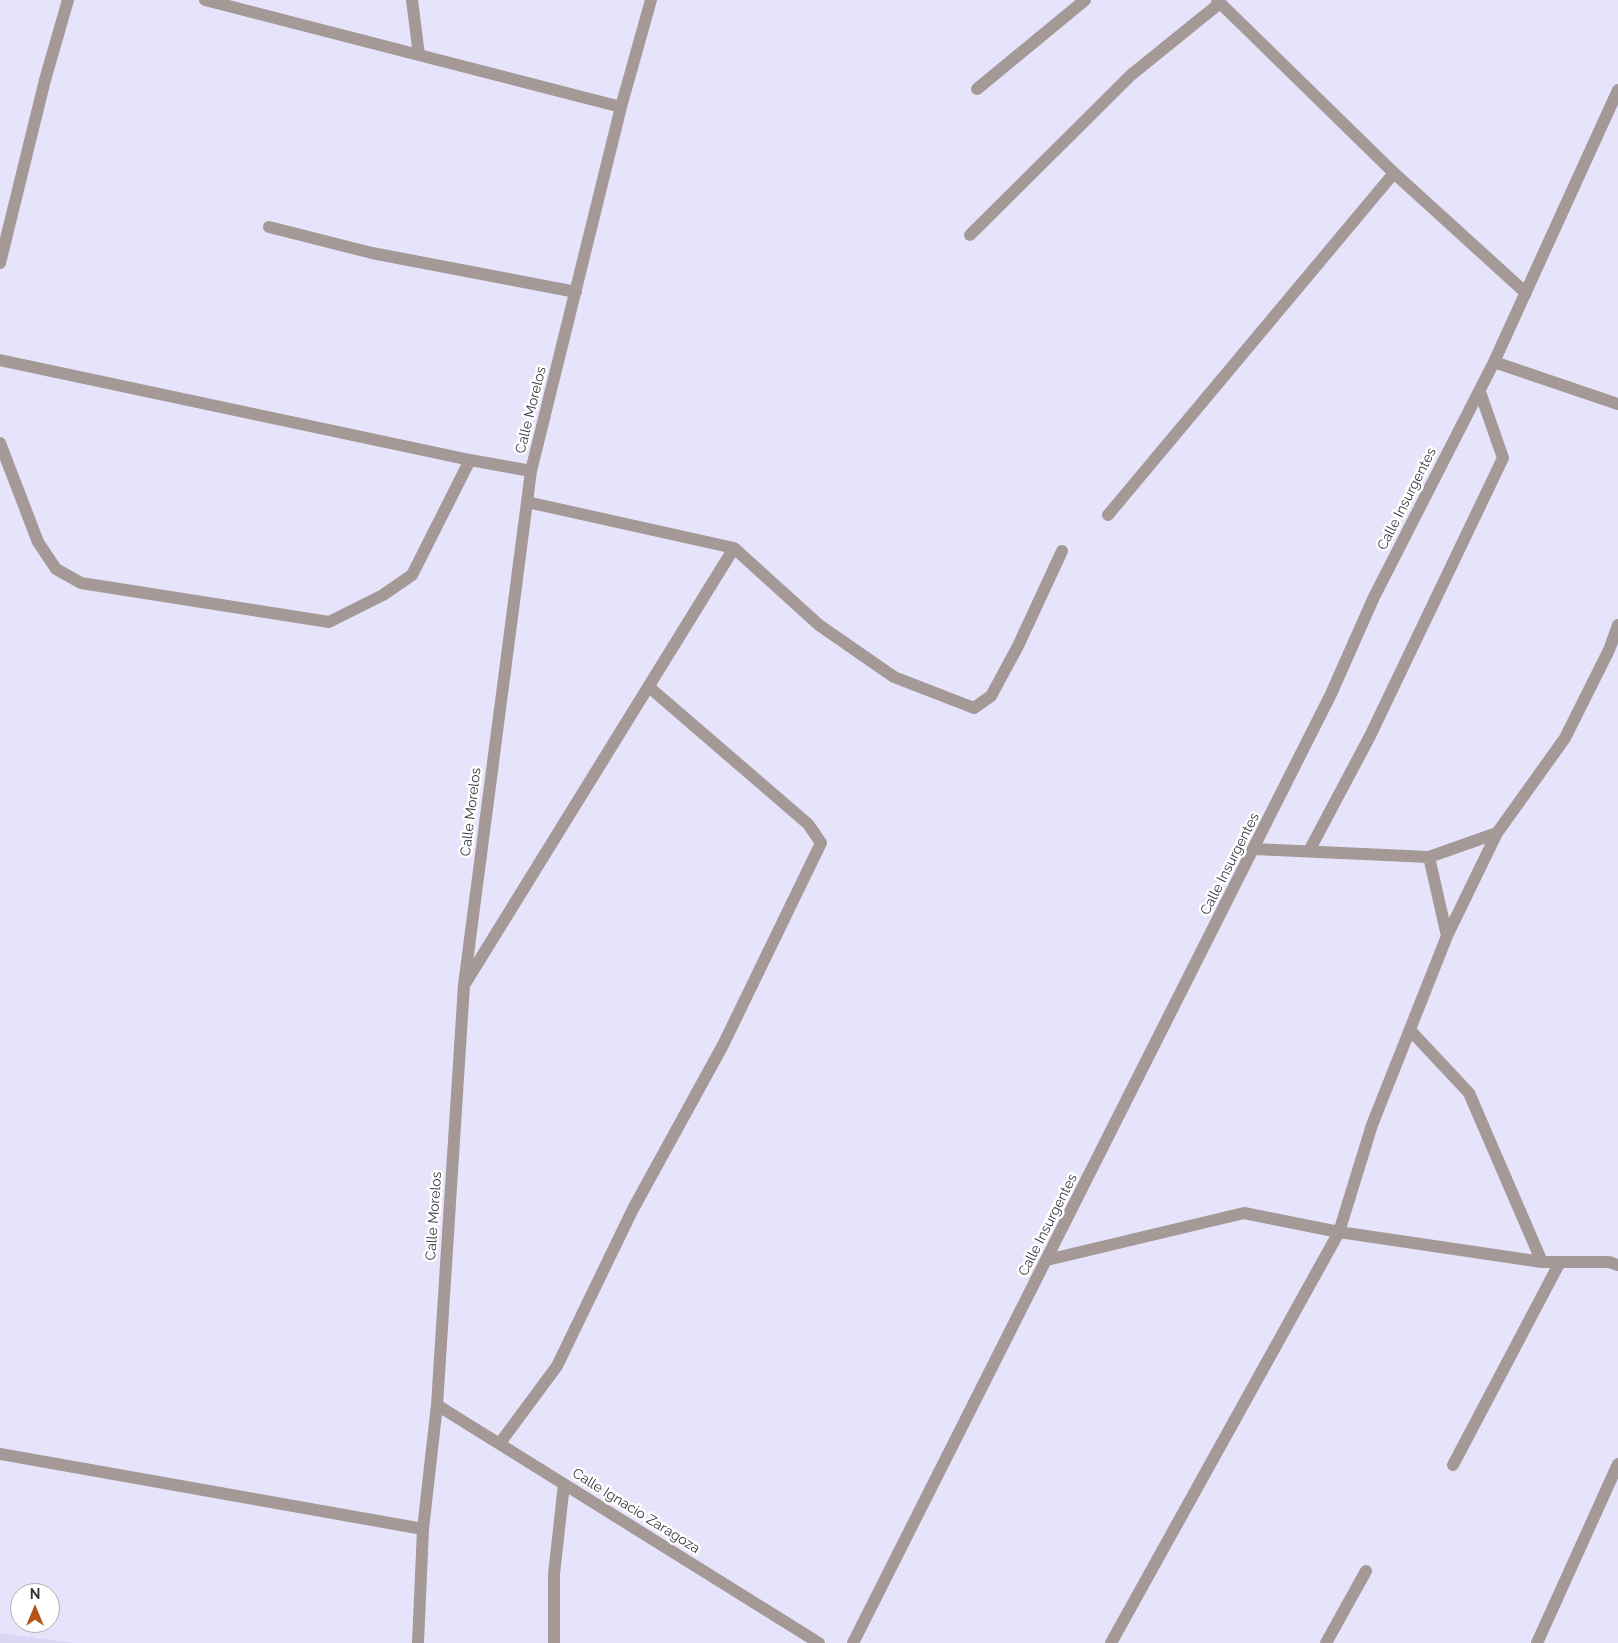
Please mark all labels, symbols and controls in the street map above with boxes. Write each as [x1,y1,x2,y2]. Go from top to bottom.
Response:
street label: Calle Morelos [512,365,550,455]
street label: Calle Insurgentes [1374,445,1440,553]
street label: Calle Morelos [457,767,485,857]
street label: Calle Insurgentes [1197,810,1263,918]
street label: Calle Morelos [423,1171,445,1261]
street label: Calle Insurgentes [1015,1171,1081,1279]
street label: Calle Ignacio Zaragoza [569,1465,703,1557]
north arrow [10,1583,60,1633]
text: N [30,1586,40,1602]

